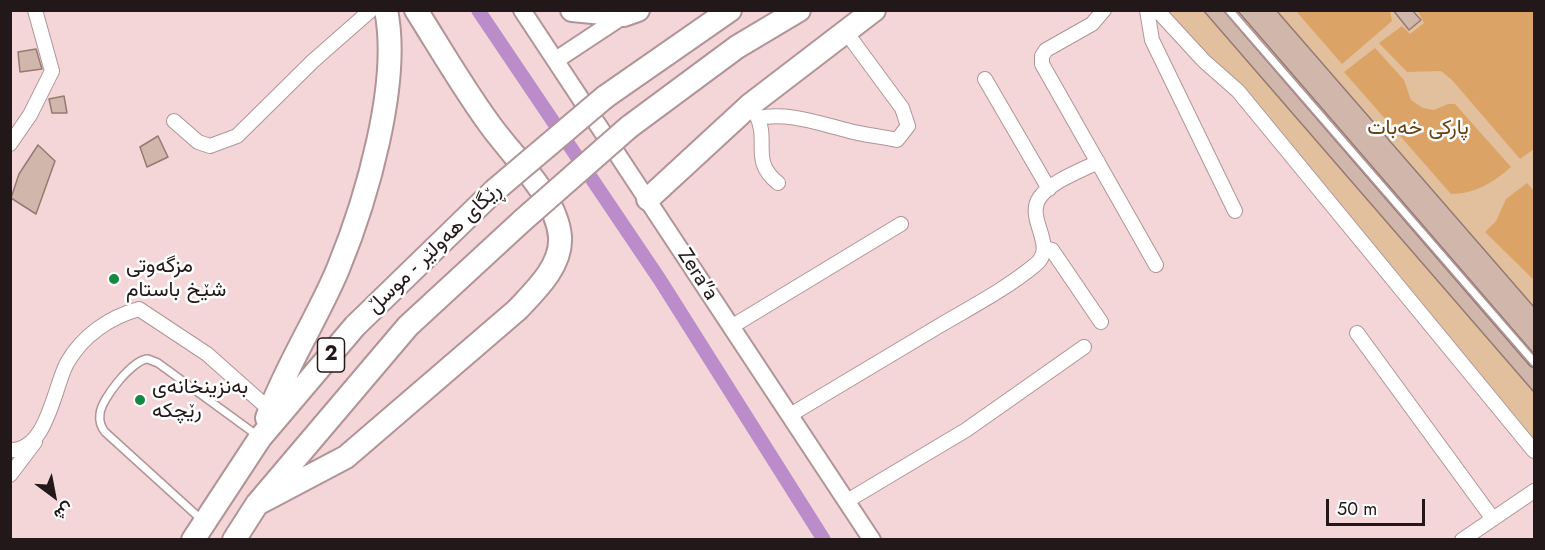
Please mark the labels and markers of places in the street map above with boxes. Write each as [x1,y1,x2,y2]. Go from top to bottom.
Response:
place label: مزگەوتی شێخ باستام [126,254,226,304]
marker: مزگەوتی شێخ باستام [107,272,121,286]
place label: بەنزینخانەی رێچکە [152,375,248,425]
marker: بەنزینخانەی رێچکە [133,393,147,407]

